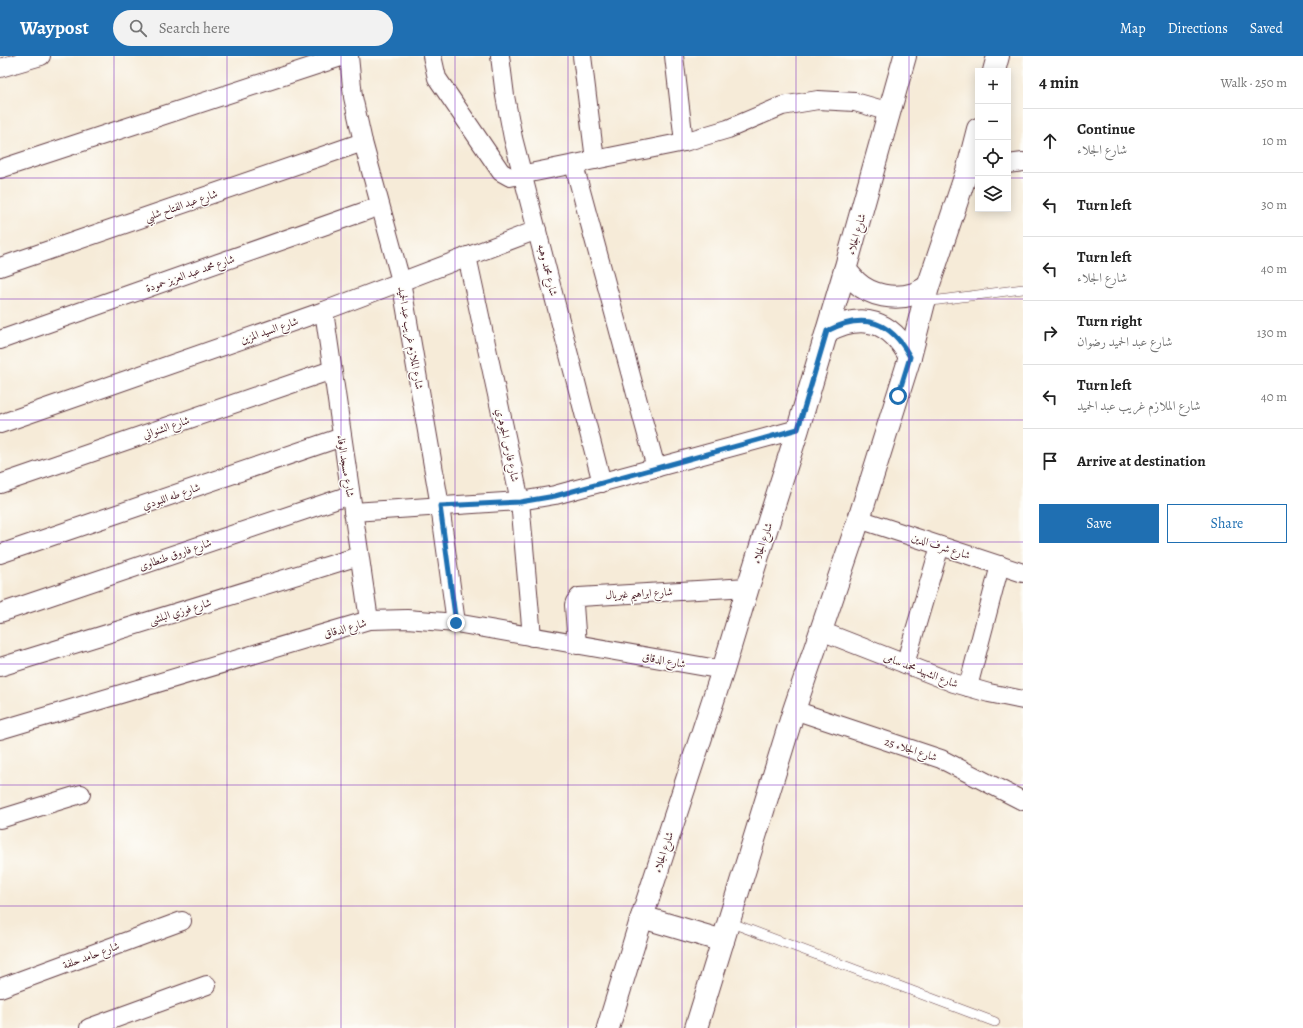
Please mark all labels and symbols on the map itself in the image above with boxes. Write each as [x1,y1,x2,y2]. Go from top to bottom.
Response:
street label: شارع عبد الفتاح شلبي [143,186,221,228]
street label: شارع الجلاء [843,212,871,257]
street label: شارع محمد وهبه [532,243,561,298]
street label: شارع محمد عبد العزيز حمودة [144,251,237,298]
street label: شارع الملازم غريب عبد الحميد [392,285,427,391]
street label: شارع السيد المزين [238,314,301,349]
route start [889,387,907,405]
street label: شارع فارس الجوهري [490,407,523,484]
street label: شارع الشنواني [141,412,192,444]
street label: شارع مسجد الوفاء [331,434,358,499]
street label: شارع طه اللبودي [140,480,203,515]
street label: شارع الجلاء [749,521,778,566]
street label: شارع شرف الدين [909,530,972,565]
street label: شارع فاروق طنطاوى [137,535,214,576]
street label: شارع ابراهيم غبريال [605,584,673,606]
street label: شارع فوزي البلشى [147,595,214,630]
route end [447,614,465,632]
street label: شارع الدقاق [322,615,369,644]
street label: شارع الدقاق [641,649,687,674]
street label: شارع الشهيد محمد سامى [881,649,960,693]
street label: شارع الجلاء 25 [882,734,939,767]
street label: شارع الجلاء [650,830,679,875]
street label: شارع حامد حلفة [61,938,122,975]

